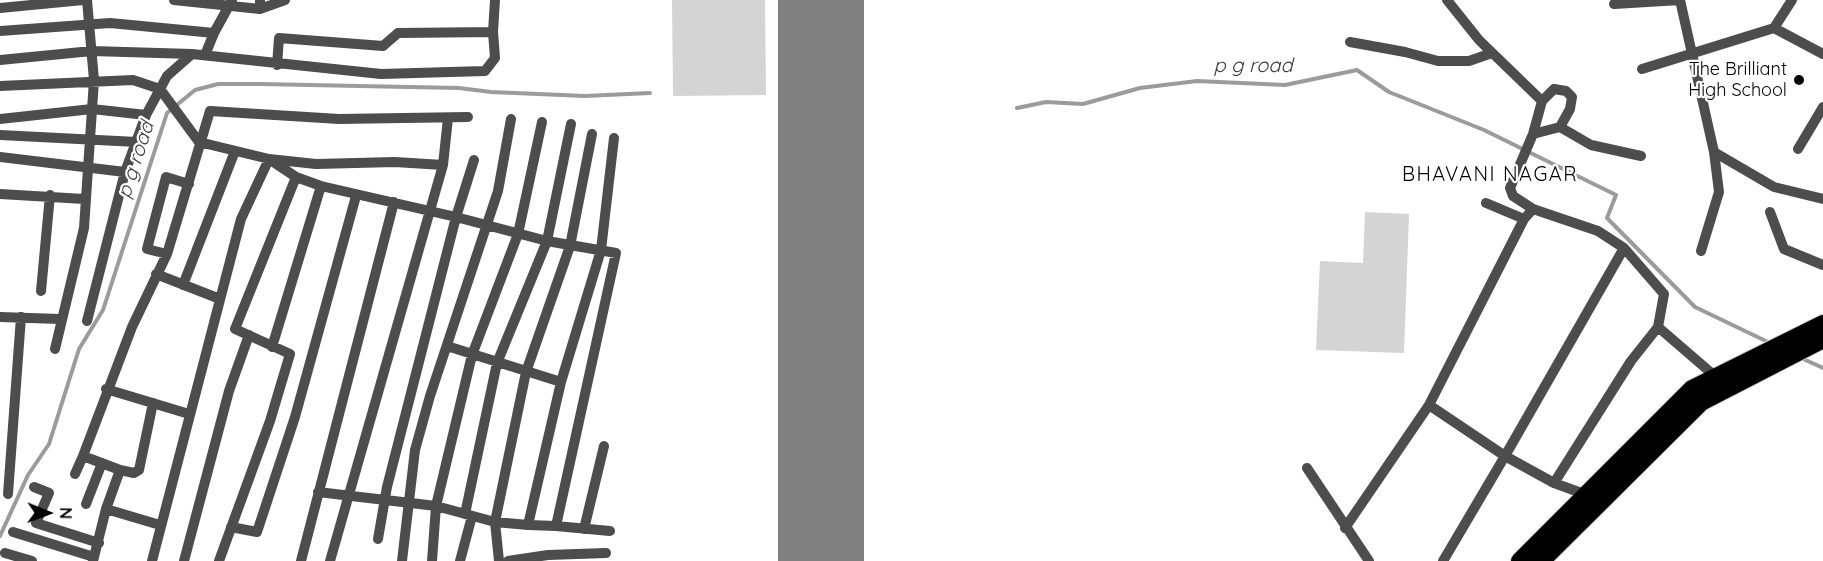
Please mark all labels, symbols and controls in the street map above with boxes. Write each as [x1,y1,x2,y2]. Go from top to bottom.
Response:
water label: p g road [1213,54,1293,78]
place label: The Brilliant High School [1688,59,1787,101]
marker: The Brilliant High School [1792,73,1806,87]
water label: p g road [112,119,160,201]
district label: BHAVANI NAGAR [1402,163,1578,187]
north arrow [18,483,78,543]
text: N [56,507,76,519]

